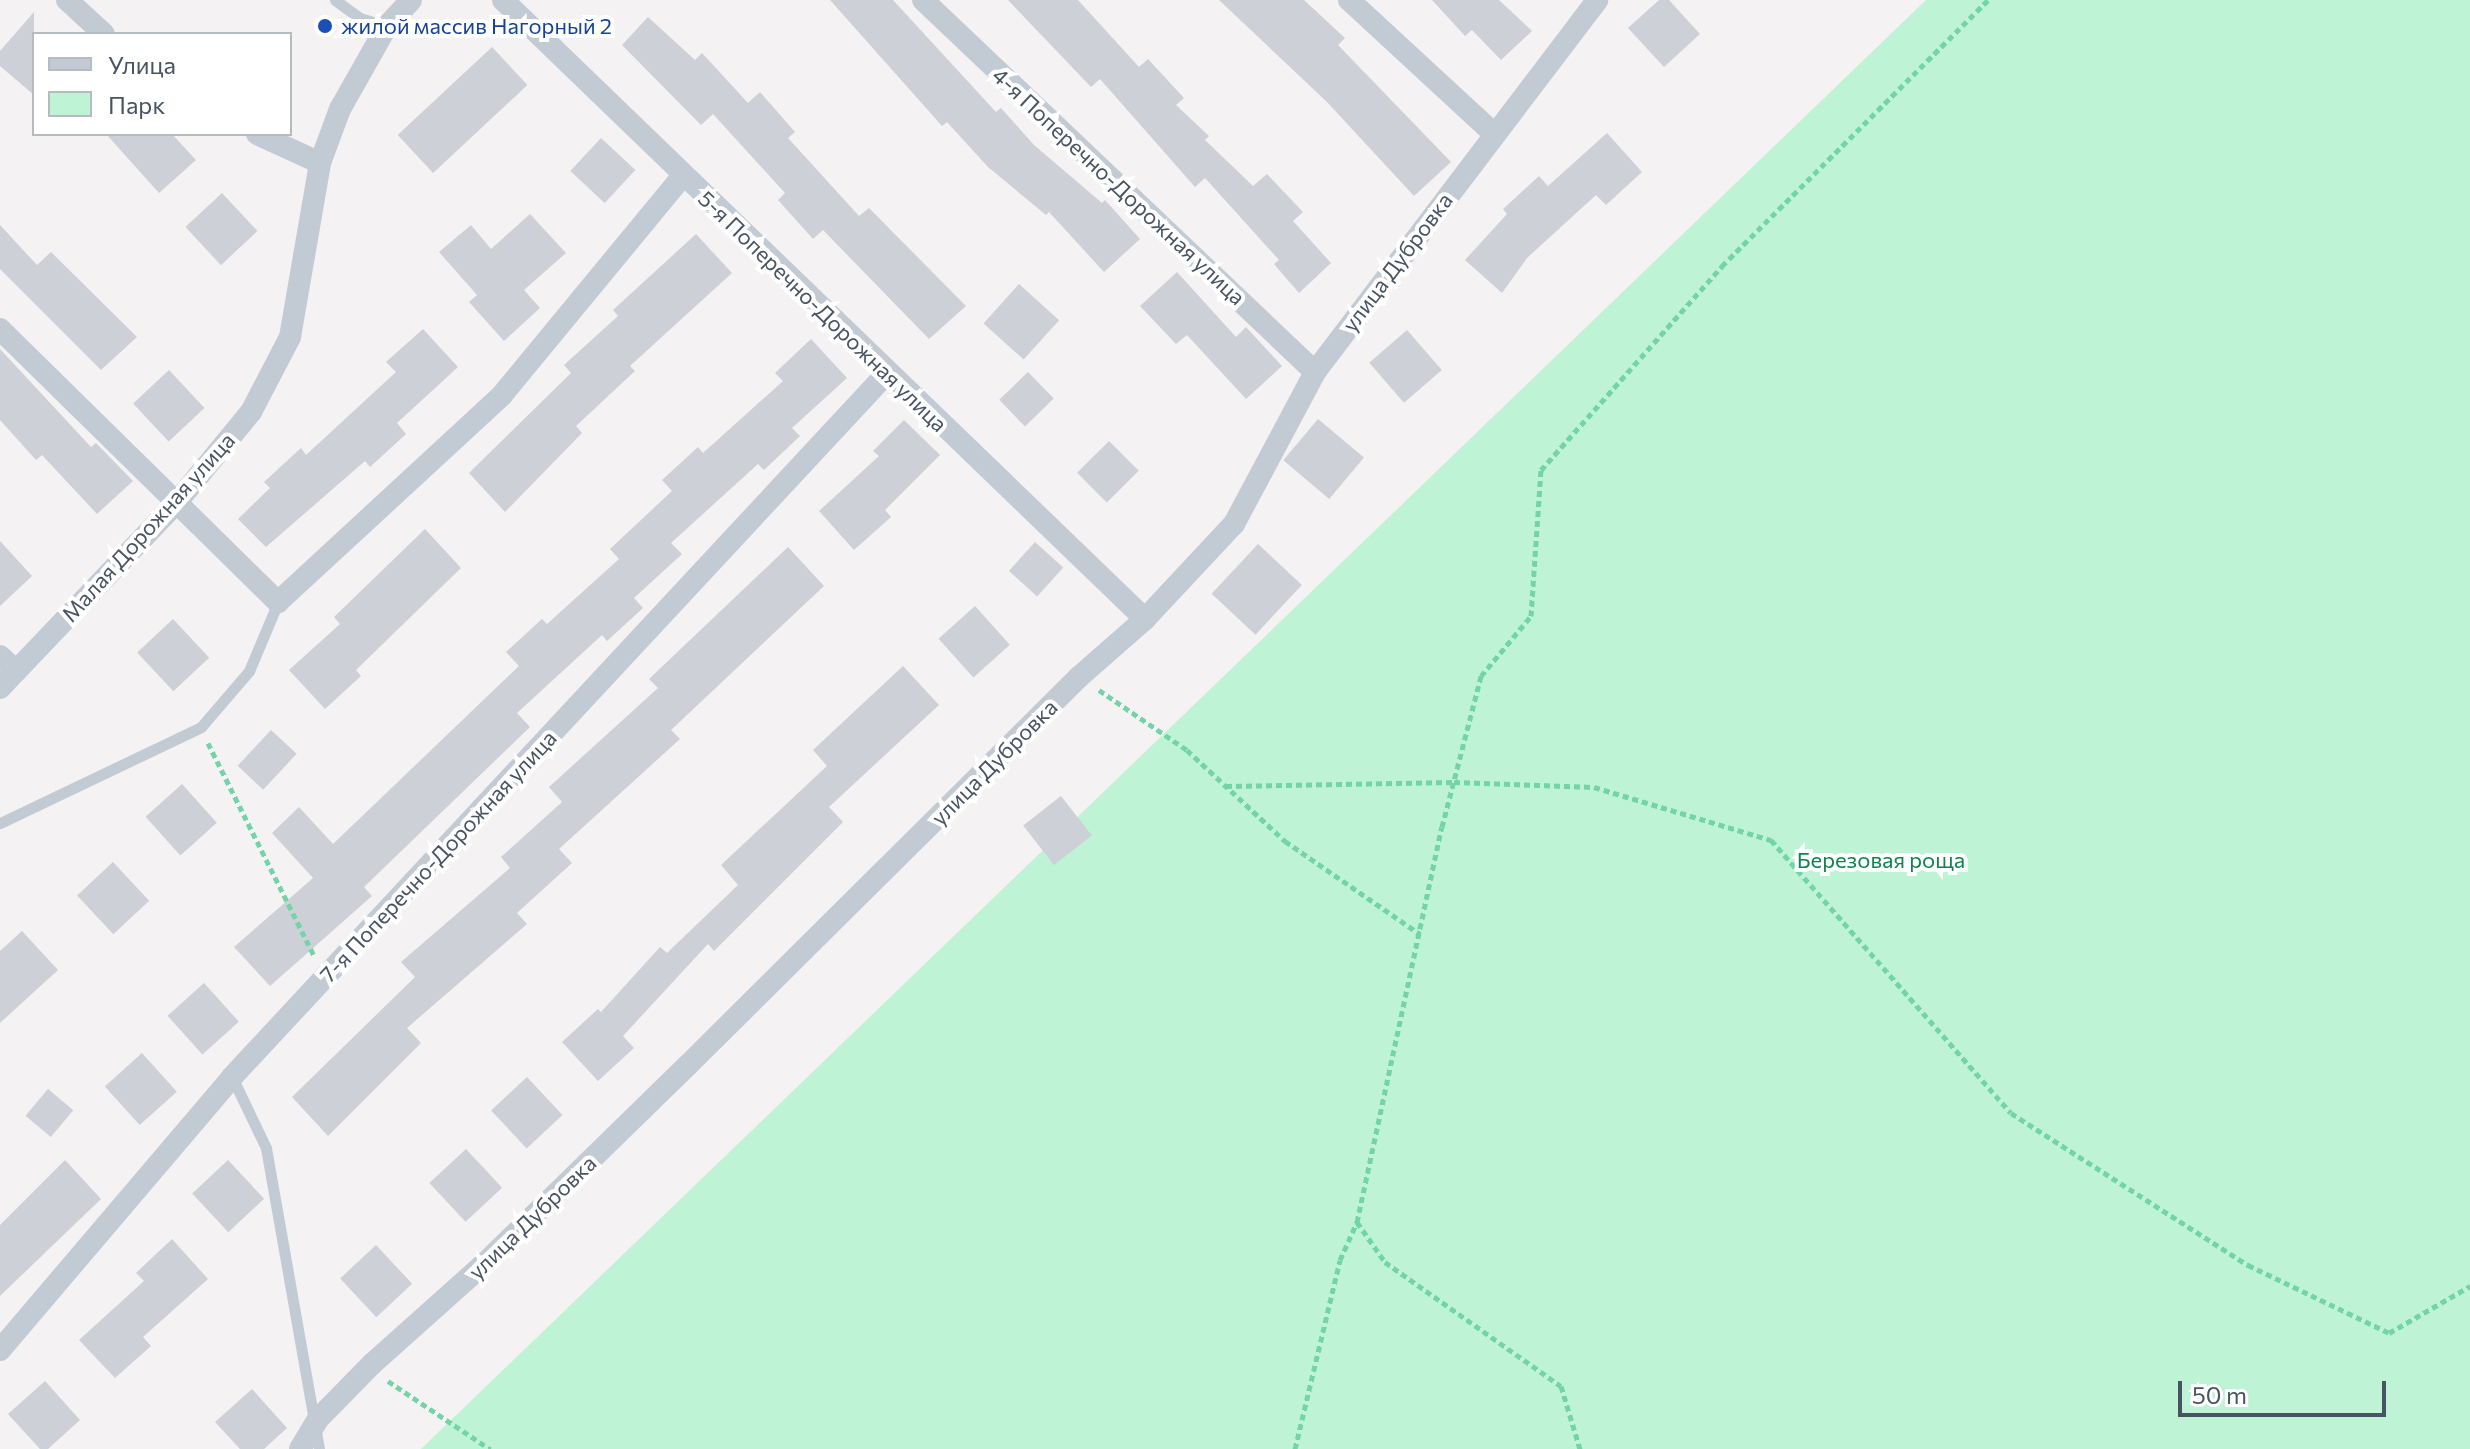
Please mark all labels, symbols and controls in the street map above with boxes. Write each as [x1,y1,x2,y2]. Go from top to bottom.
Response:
place label: жилой массив Нагорный 2 [341,13,612,39]
marker: жилой массив Нагорный 2 [316,17,334,35]
legend [32,32,292,136]
text: Улица [108,50,176,79]
street label: 4-я Поперечно-Дорожная улица [987,62,1251,310]
text: Парк [108,90,165,119]
street label: 5-я Поперечно-Дорожная улица [693,185,953,437]
street label: улица Дубровка [1336,187,1458,337]
street label: Малая Дорожная улица [56,427,240,627]
street label: улица Дубровка [926,694,1062,830]
street label: 7-я Поперечно-Дорожная улица [314,725,562,987]
park label: Березовая роща [1797,847,1965,873]
street label: улица Дубровка [463,1149,601,1285]
scale bar [2182,1365,2390,1415]
text: 50 m [2192,1380,2247,1409]

